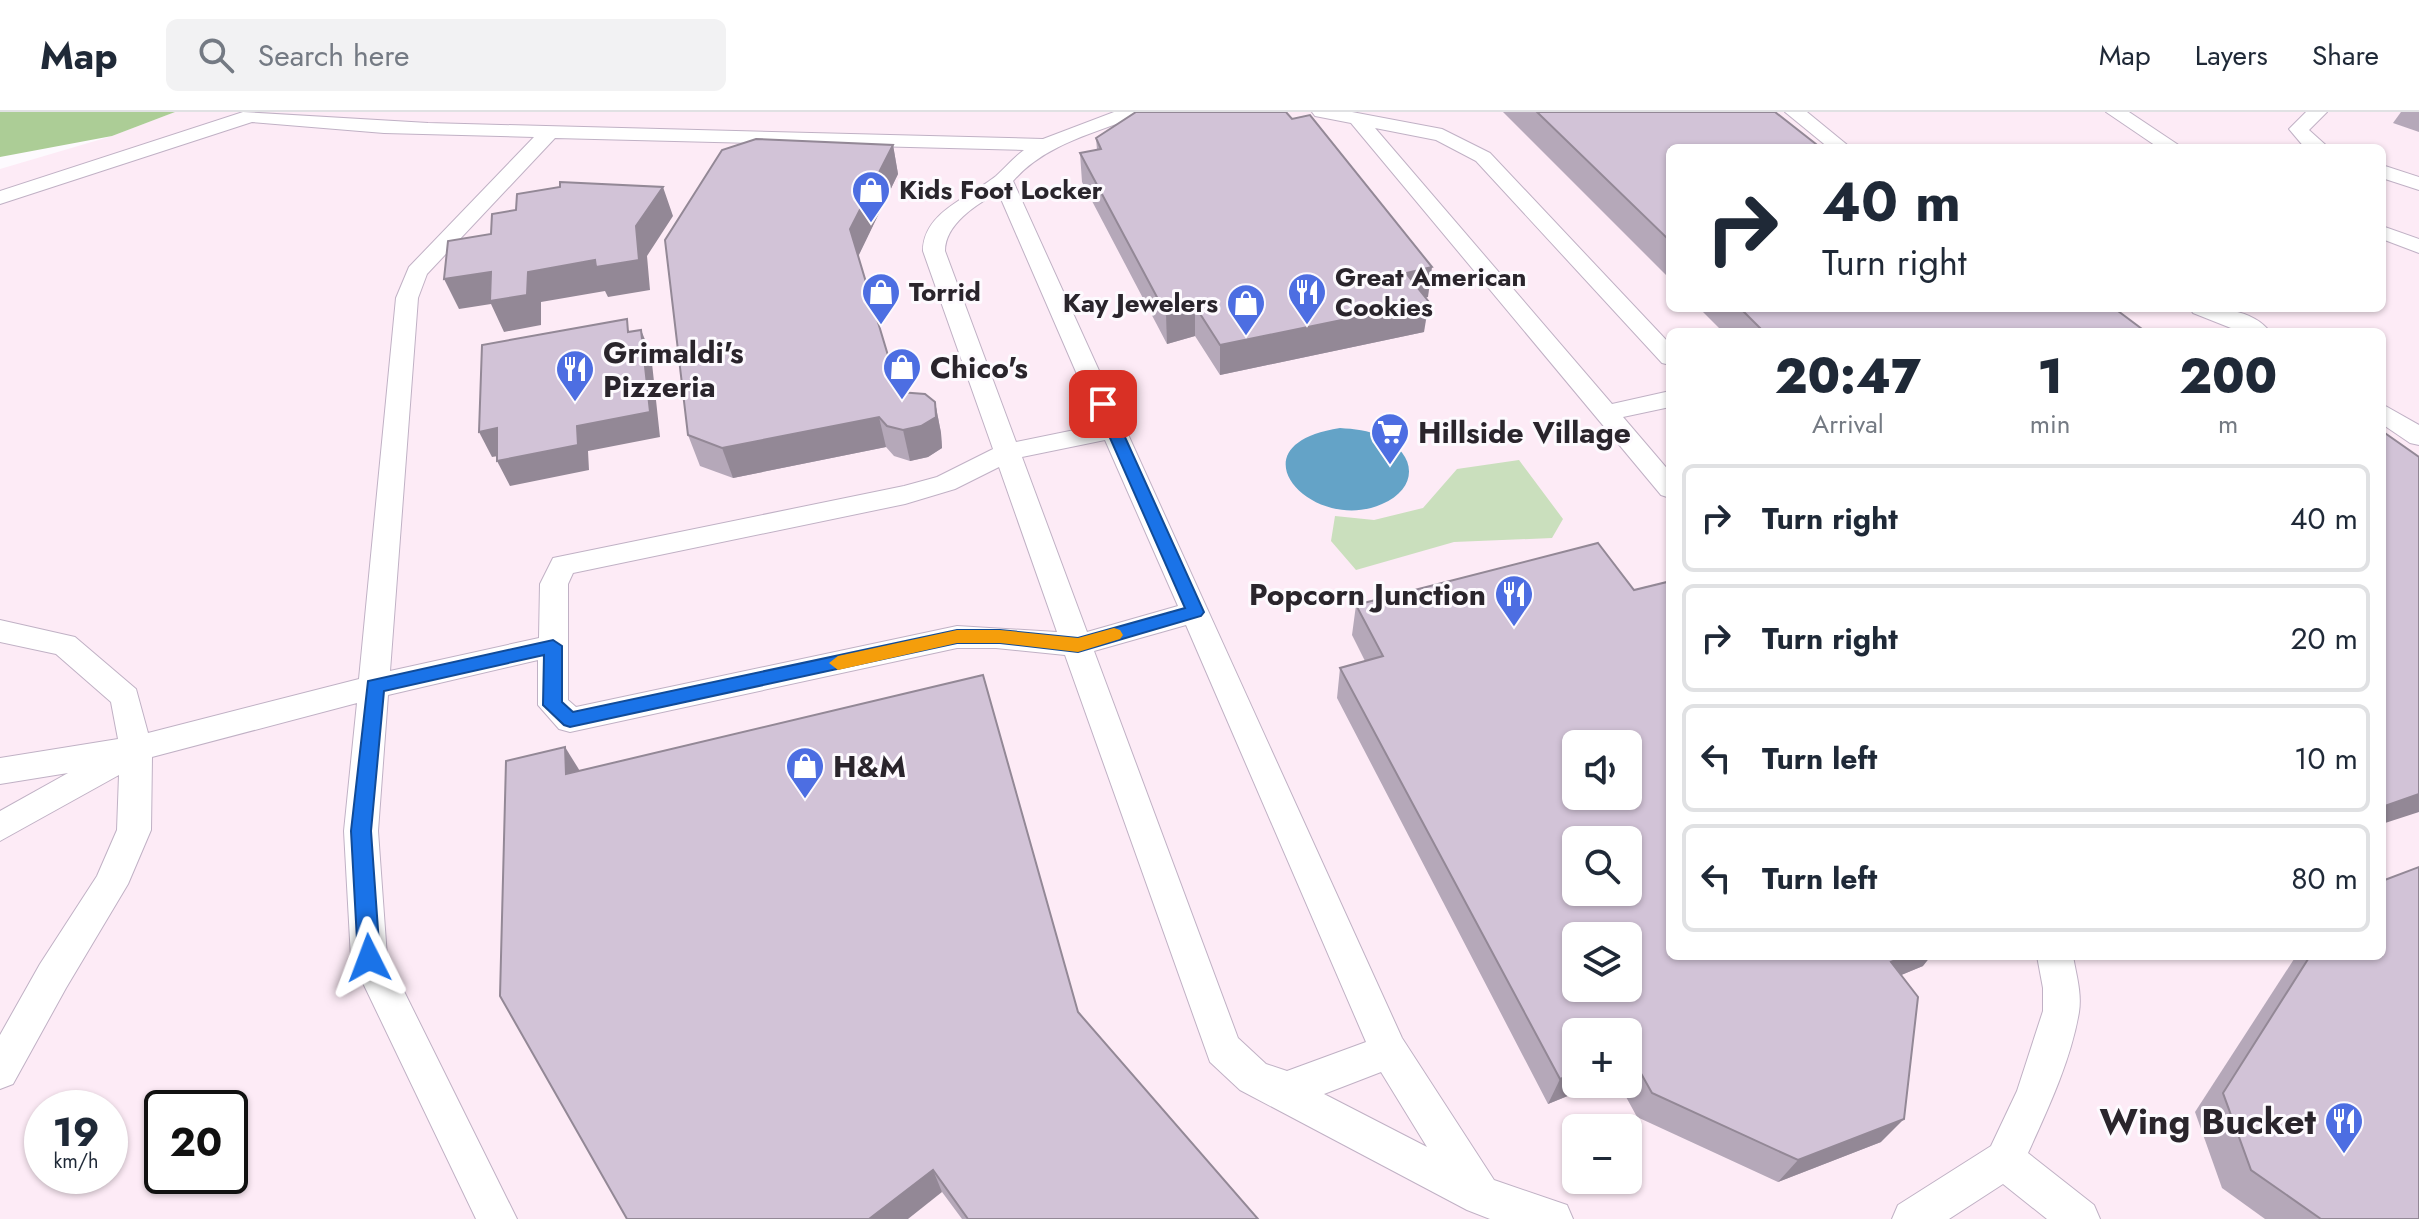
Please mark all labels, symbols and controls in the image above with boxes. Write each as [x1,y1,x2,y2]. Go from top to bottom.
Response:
search box [166,19,726,91]
text: Map [40,28,118,83]
icon: search [194,33,238,77]
text: Search here [258,34,410,77]
text: Map [2099,35,2151,76]
text: Layers [2195,35,2268,76]
text: Share [2312,35,2379,76]
text: 40 m [1822,161,1961,242]
shop icon: Kids Foot Locker [850,169,892,224]
place label: Kids Foot Locker [899,171,1103,209]
icon: right [1690,176,1794,280]
text: Turn right [1822,236,1967,288]
place label: Great American Cookies [1335,258,1526,326]
shop icon: Torrid [860,271,902,326]
restaurant icon: Great American Cookies [1286,271,1328,326]
place label: Torrid [909,273,981,311]
shop icon: Kay Jewelers [1225,282,1267,337]
place label: Kay Jewelers [1063,284,1218,322]
place label: Grimaldi's Pizzeria [603,331,744,408]
text: 20:47 [1775,342,1921,411]
text: 1 [2037,342,2063,411]
text: 200 [2179,342,2277,411]
shop icon: Chico's [881,346,923,401]
place label: Chico's [930,346,1028,389]
restaurant icon: Grimaldi's Pizzeria [554,348,596,403]
pin [1069,370,1137,438]
icon: arrive [1081,382,1125,426]
text: Arrival [1812,405,1884,443]
text: min [2030,405,2070,443]
text: m [2218,405,2238,443]
supermarket icon: Hillside Village [1369,411,1411,466]
place label: Hillside Village [1418,411,1631,454]
icon: right [1694,496,1738,540]
text: Turn right [1762,497,1898,540]
text: 40 m [2290,497,2358,540]
place label: Popcorn Junction [1249,573,1486,616]
restaurant icon: Popcorn Junction [1493,573,1535,628]
icon: right [1694,616,1738,660]
text: Turn right [1762,617,1898,660]
text: 20 m [2291,617,2358,660]
map controls [1562,730,1642,1194]
button: sound [1562,730,1642,810]
icon: left [1694,736,1738,780]
text: Turn left [1762,737,1877,780]
text: 10 m [2294,737,2358,780]
shop icon: H&M [784,745,826,800]
place label: H&M [833,745,906,788]
button: search [1562,826,1642,906]
icon: left [1694,856,1738,900]
text: Turn left [1762,857,1877,900]
text: 80 m [2291,857,2358,900]
position arrow [327,916,411,1000]
button: layers [1562,922,1642,1002]
button: + [1562,1018,1642,1098]
speed limit sign: 20 [144,1090,248,1194]
place label: Wing Bucket [2100,1095,2317,1147]
restaurant icon: Wing Bucket [2323,1100,2365,1155]
text: 19 [52,1103,100,1161]
button: − [1562,1114,1642,1194]
text: km/h [53,1147,99,1176]

